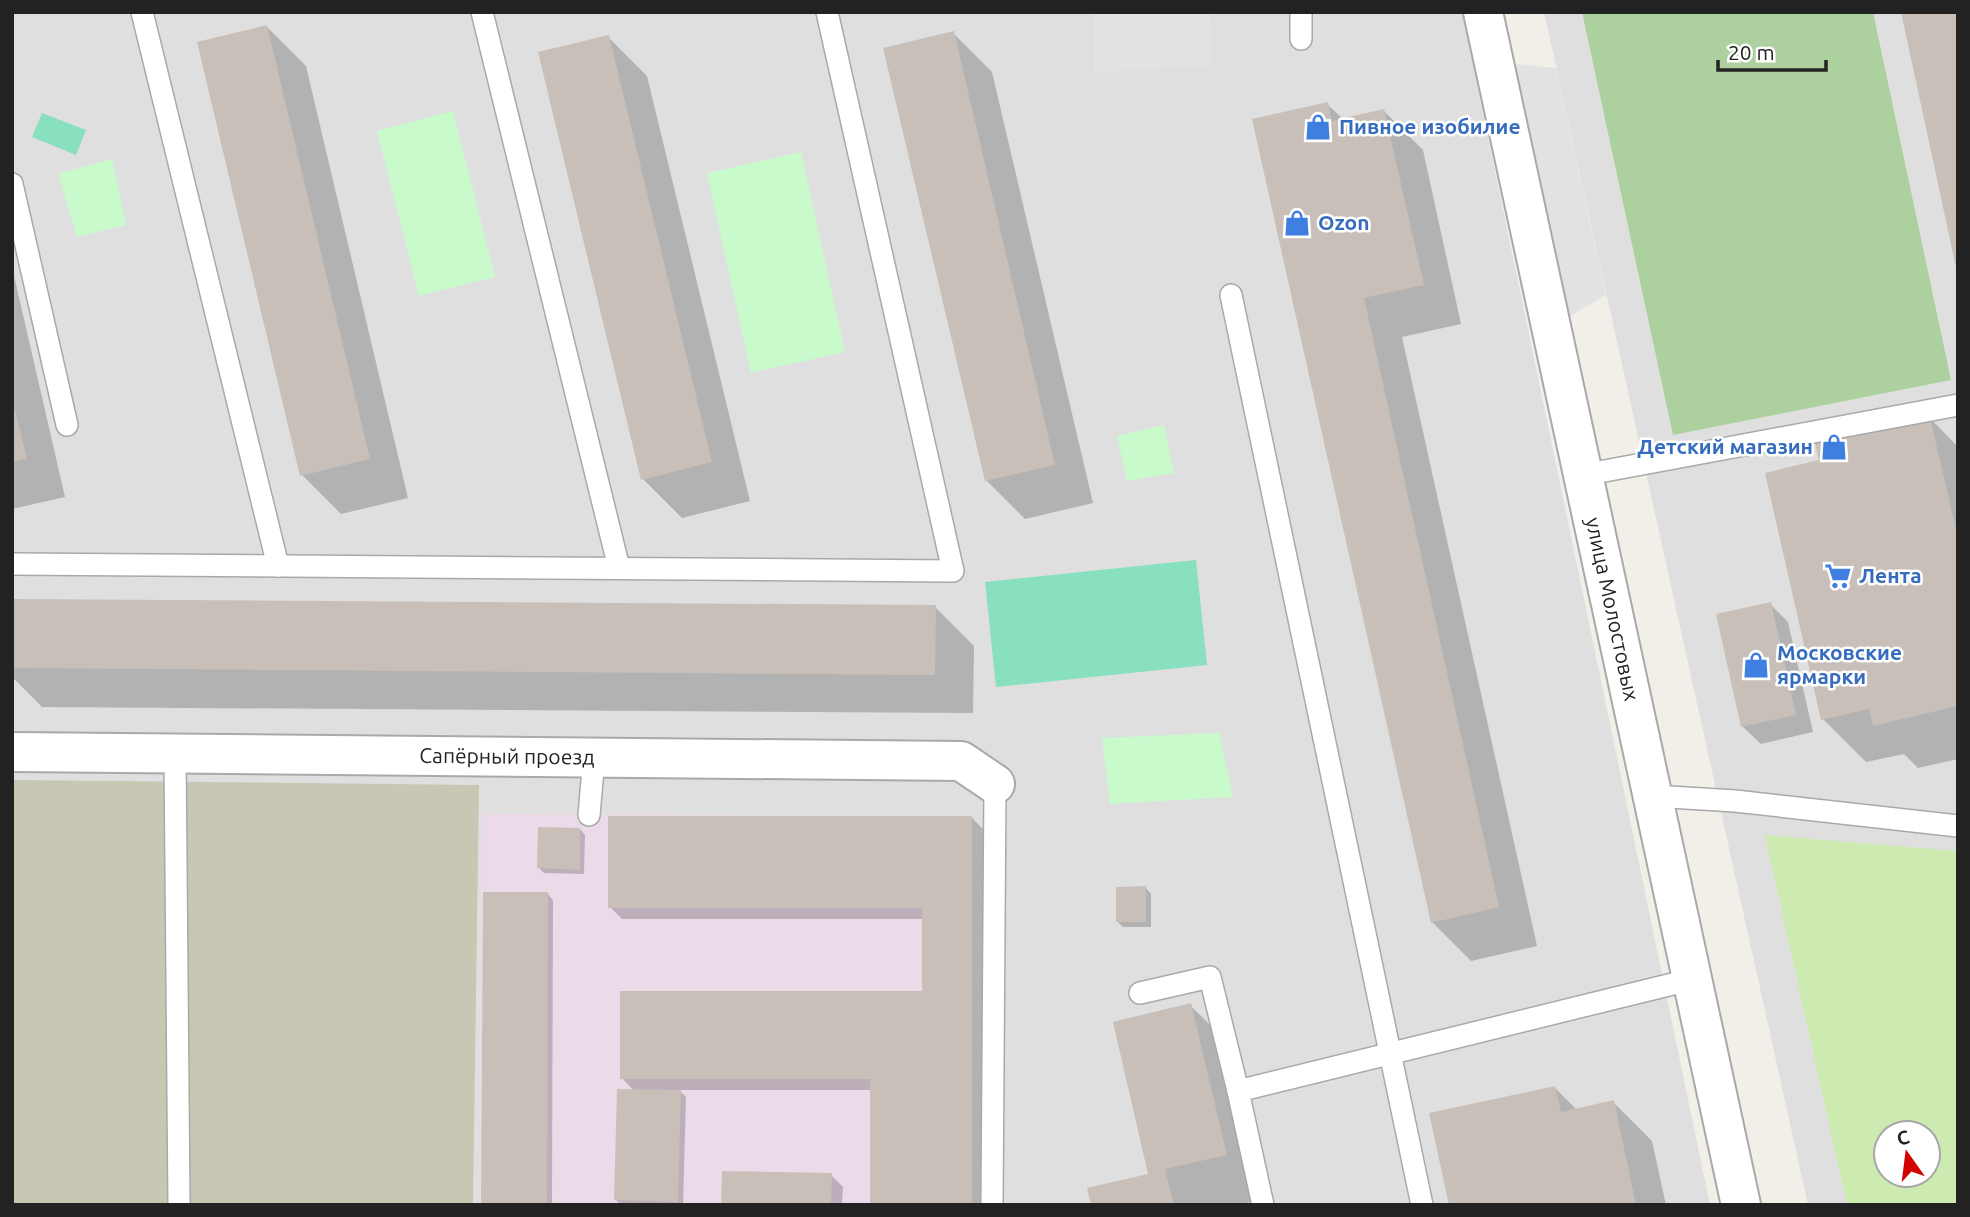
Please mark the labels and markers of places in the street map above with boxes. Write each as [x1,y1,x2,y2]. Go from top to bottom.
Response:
shop icon: Пивное изобилие [1303,112,1333,142]
place label: Пивное изобилие [1339,114,1521,138]
shop icon: Ozon [1282,208,1312,238]
place label: Ozon [1318,210,1369,234]
shop icon: Детский магазин [1819,432,1849,462]
place label: Детский магазин [1637,434,1813,458]
supermarket icon: Лента [1823,561,1853,591]
place label: Лента [1859,563,1922,587]
place label: Московские ярмарки [1777,640,1902,688]
shop icon: Московские ярмарки [1741,650,1771,680]

